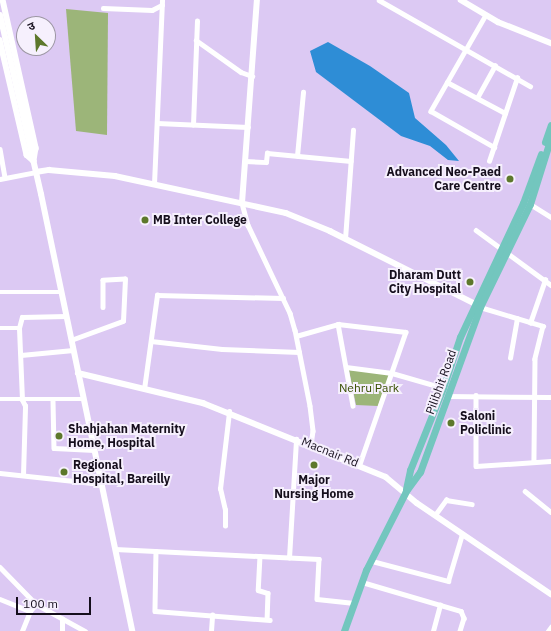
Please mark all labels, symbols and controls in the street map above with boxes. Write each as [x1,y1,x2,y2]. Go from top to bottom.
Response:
north arrow [16,16,56,56]
text: उ [25,18,37,34]
place label: Advanced Neo-Paed Care Centre [386,165,501,193]
marker: Advanced Neo-Paed Care Centre [504,173,516,185]
place label: MB Inter College [153,213,247,227]
marker: MB Inter College [140,215,150,225]
place label: Dharam Dutt City Hospital [389,268,461,296]
marker: Dharam Dutt City Hospital [464,276,476,288]
street label: Pilibhit Road [423,348,459,416]
park label: Nehru Park [339,381,399,395]
place label: Saloni Policlinic [460,409,512,437]
marker: Saloni Policlinic [445,417,457,429]
place label: Shahjahan Maternity Home, Hospital [68,422,185,450]
marker: Shahjahan Maternity Home, Hospital [53,430,65,442]
street label: Macnair Rd [299,434,361,470]
place label: Regional Hospital, Bareilly [73,458,170,486]
marker: Major Nursing Home [308,459,320,471]
marker: Regional Hospital, Bareilly [58,466,70,478]
place label: Major Nursing Home [274,473,354,501]
scale bar [18,589,93,615]
text: 100 m [23,596,58,611]

